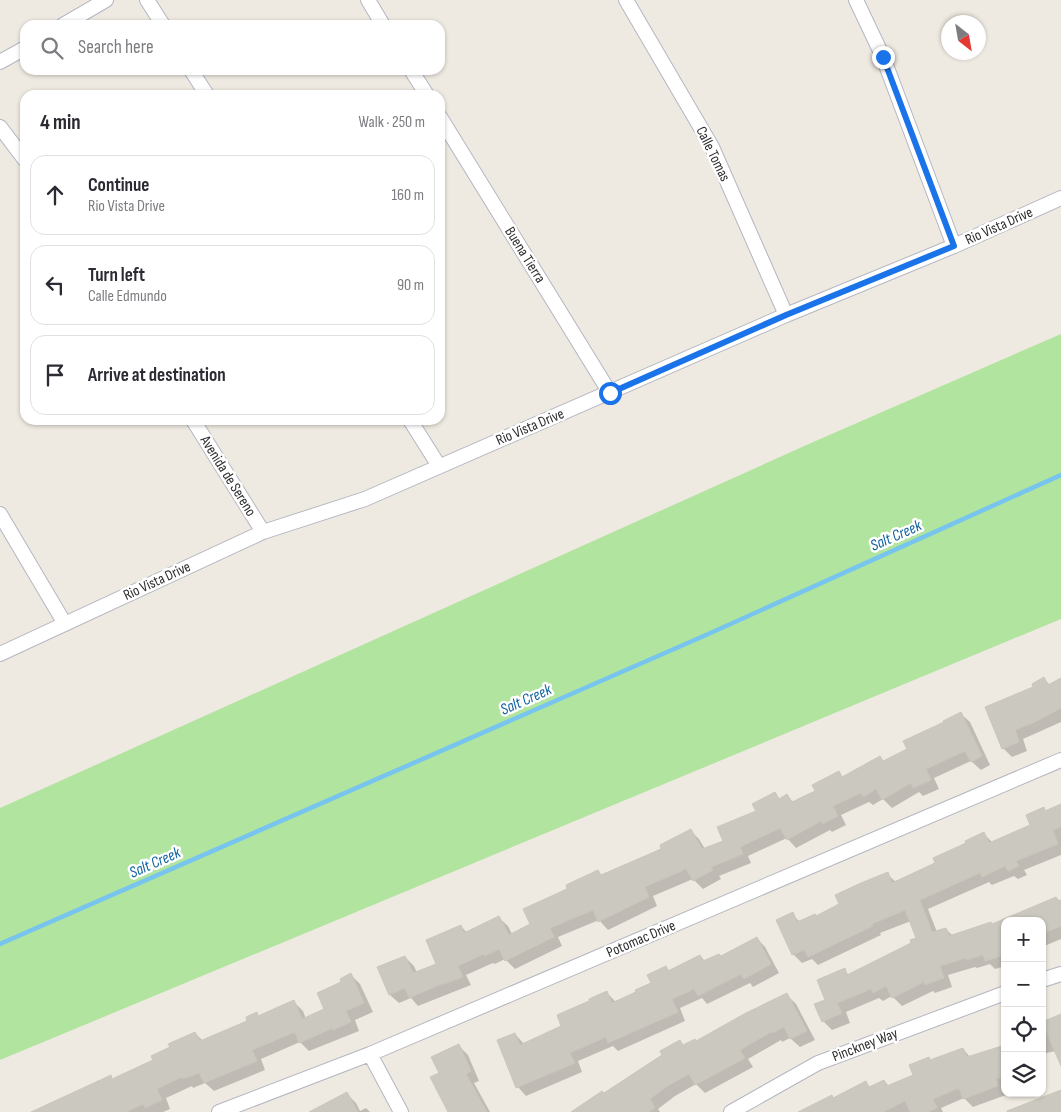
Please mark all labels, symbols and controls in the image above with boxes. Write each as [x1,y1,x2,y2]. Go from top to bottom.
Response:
north arrow [941,15,986,60]
search box [20,20,445,75]
icon: search [38,34,66,62]
text: Search here [78,36,154,59]
route end [872,46,895,69]
text: 4 min [40,110,81,135]
text: Walk · 250 m [359,113,425,132]
street label: Calle Tomas [692,123,734,185]
text: Continue [88,174,149,197]
icon: ahead [41,181,69,209]
text: 160 m [391,186,424,205]
text: Rio Vista Drive [88,197,165,216]
street label: Rio Vista Drive [962,203,1036,249]
street label: Buena Tierra [500,223,550,287]
text: Turn left [88,264,145,287]
icon: left [41,271,69,299]
text: 90 m [397,276,424,295]
text: Calle Edmundo [88,287,167,306]
icon: arrive [41,361,69,389]
text: Arrive at destination [88,364,226,387]
route start [599,382,622,405]
street label: Rio Vista Drive [493,404,567,450]
street label: Avenida de Sereno [195,431,260,520]
water label: Salt Creek [868,516,925,556]
street label: Rio Vista Drive [120,557,194,605]
water label: Salt Creek [498,680,555,720]
water label: Salt Creek [127,843,184,883]
street label: Potomac Drive [604,916,678,962]
map controls [1001,917,1046,1097]
button: + [1001,917,1046,962]
button: − [1001,962,1046,1007]
button: locate [1001,1007,1046,1052]
street label: Pinckney Way [830,1024,901,1066]
button: layers [1001,1052,1046,1097]

